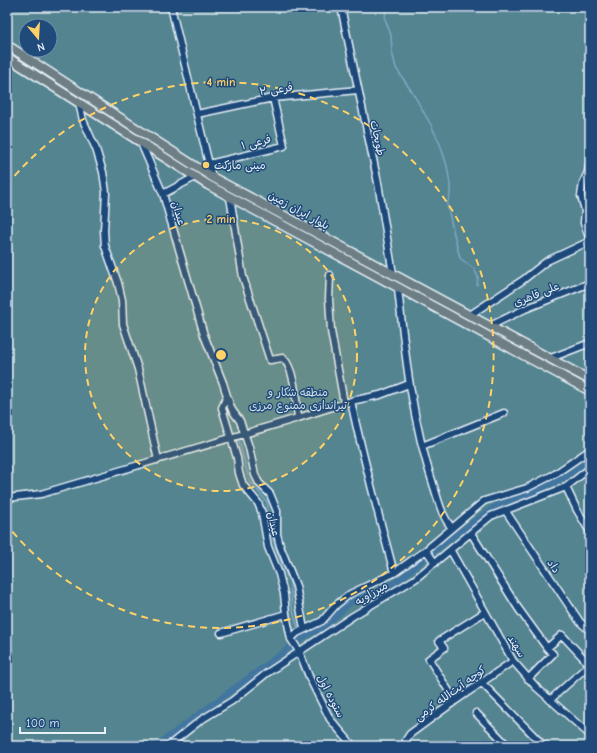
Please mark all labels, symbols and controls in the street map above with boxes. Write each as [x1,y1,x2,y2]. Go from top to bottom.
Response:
north arrow [18,18,58,58]
text: N [36,40,46,54]
text: 4 min [207,75,235,89]
street label: فرعی ۲ [258,81,294,99]
street label: طویجات [366,119,388,157]
street label: فرعی ۱ [240,133,273,153]
place label: مینی مارکت [214,159,266,173]
marker: مینی مارکت [201,160,211,170]
street label: بلوار ایران زمین [266,188,331,233]
street label: عیدان [169,199,188,227]
text: 2 min [206,212,236,226]
street label: علی قاهری [511,279,561,310]
centre of rings [214,348,228,362]
park label: منطقه شکار و تیراندازی ممنوع مرزی [249,386,348,414]
street label: عیدان [265,511,282,538]
street label: داد [544,557,563,576]
street label: میرزاویه [352,579,390,608]
street label: سهند [505,633,528,660]
street label: کوچه آیت‌الله کرمی [412,663,489,724]
street label: ستوده اول [313,673,347,720]
scale bar [20,709,105,735]
text: 100 m [26,716,59,730]

